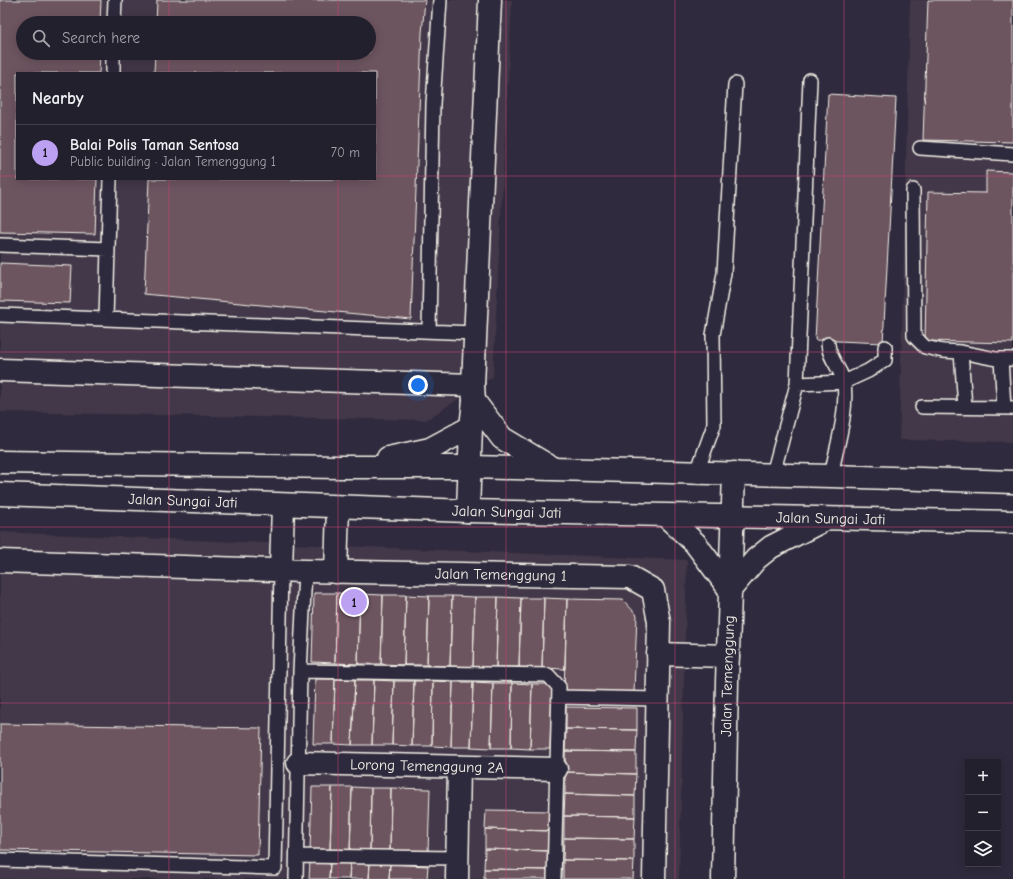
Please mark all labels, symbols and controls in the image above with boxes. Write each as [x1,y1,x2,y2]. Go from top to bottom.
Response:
search box [16,16,376,60]
icon: search [30,27,52,49]
text: Search here [62,29,140,47]
text: Nearby [32,89,83,108]
text: Balai Polis Taman Sentosa [70,136,239,154]
text: 1 [42,145,48,160]
text: 70 m [331,145,360,160]
text: Public building · Jalan Temenggung 1 [70,154,276,169]
your location [408,375,428,395]
street label: Jalan Sungai Jati [128,490,238,512]
street label: Jalan Sungai Jati [452,501,562,522]
street label: Jalan Sungai Jati [776,508,886,528]
street label: Jalan Temenggung 1 [435,564,567,585]
pin: 1 [341,587,367,617]
street label: Jalan Temenggung [717,615,738,737]
street label: Lorong Temenggung 2A [350,755,504,777]
map controls [965,759,1001,867]
button: + [965,759,1001,795]
button: − [965,795,1001,831]
button: layers [965,831,1001,867]

